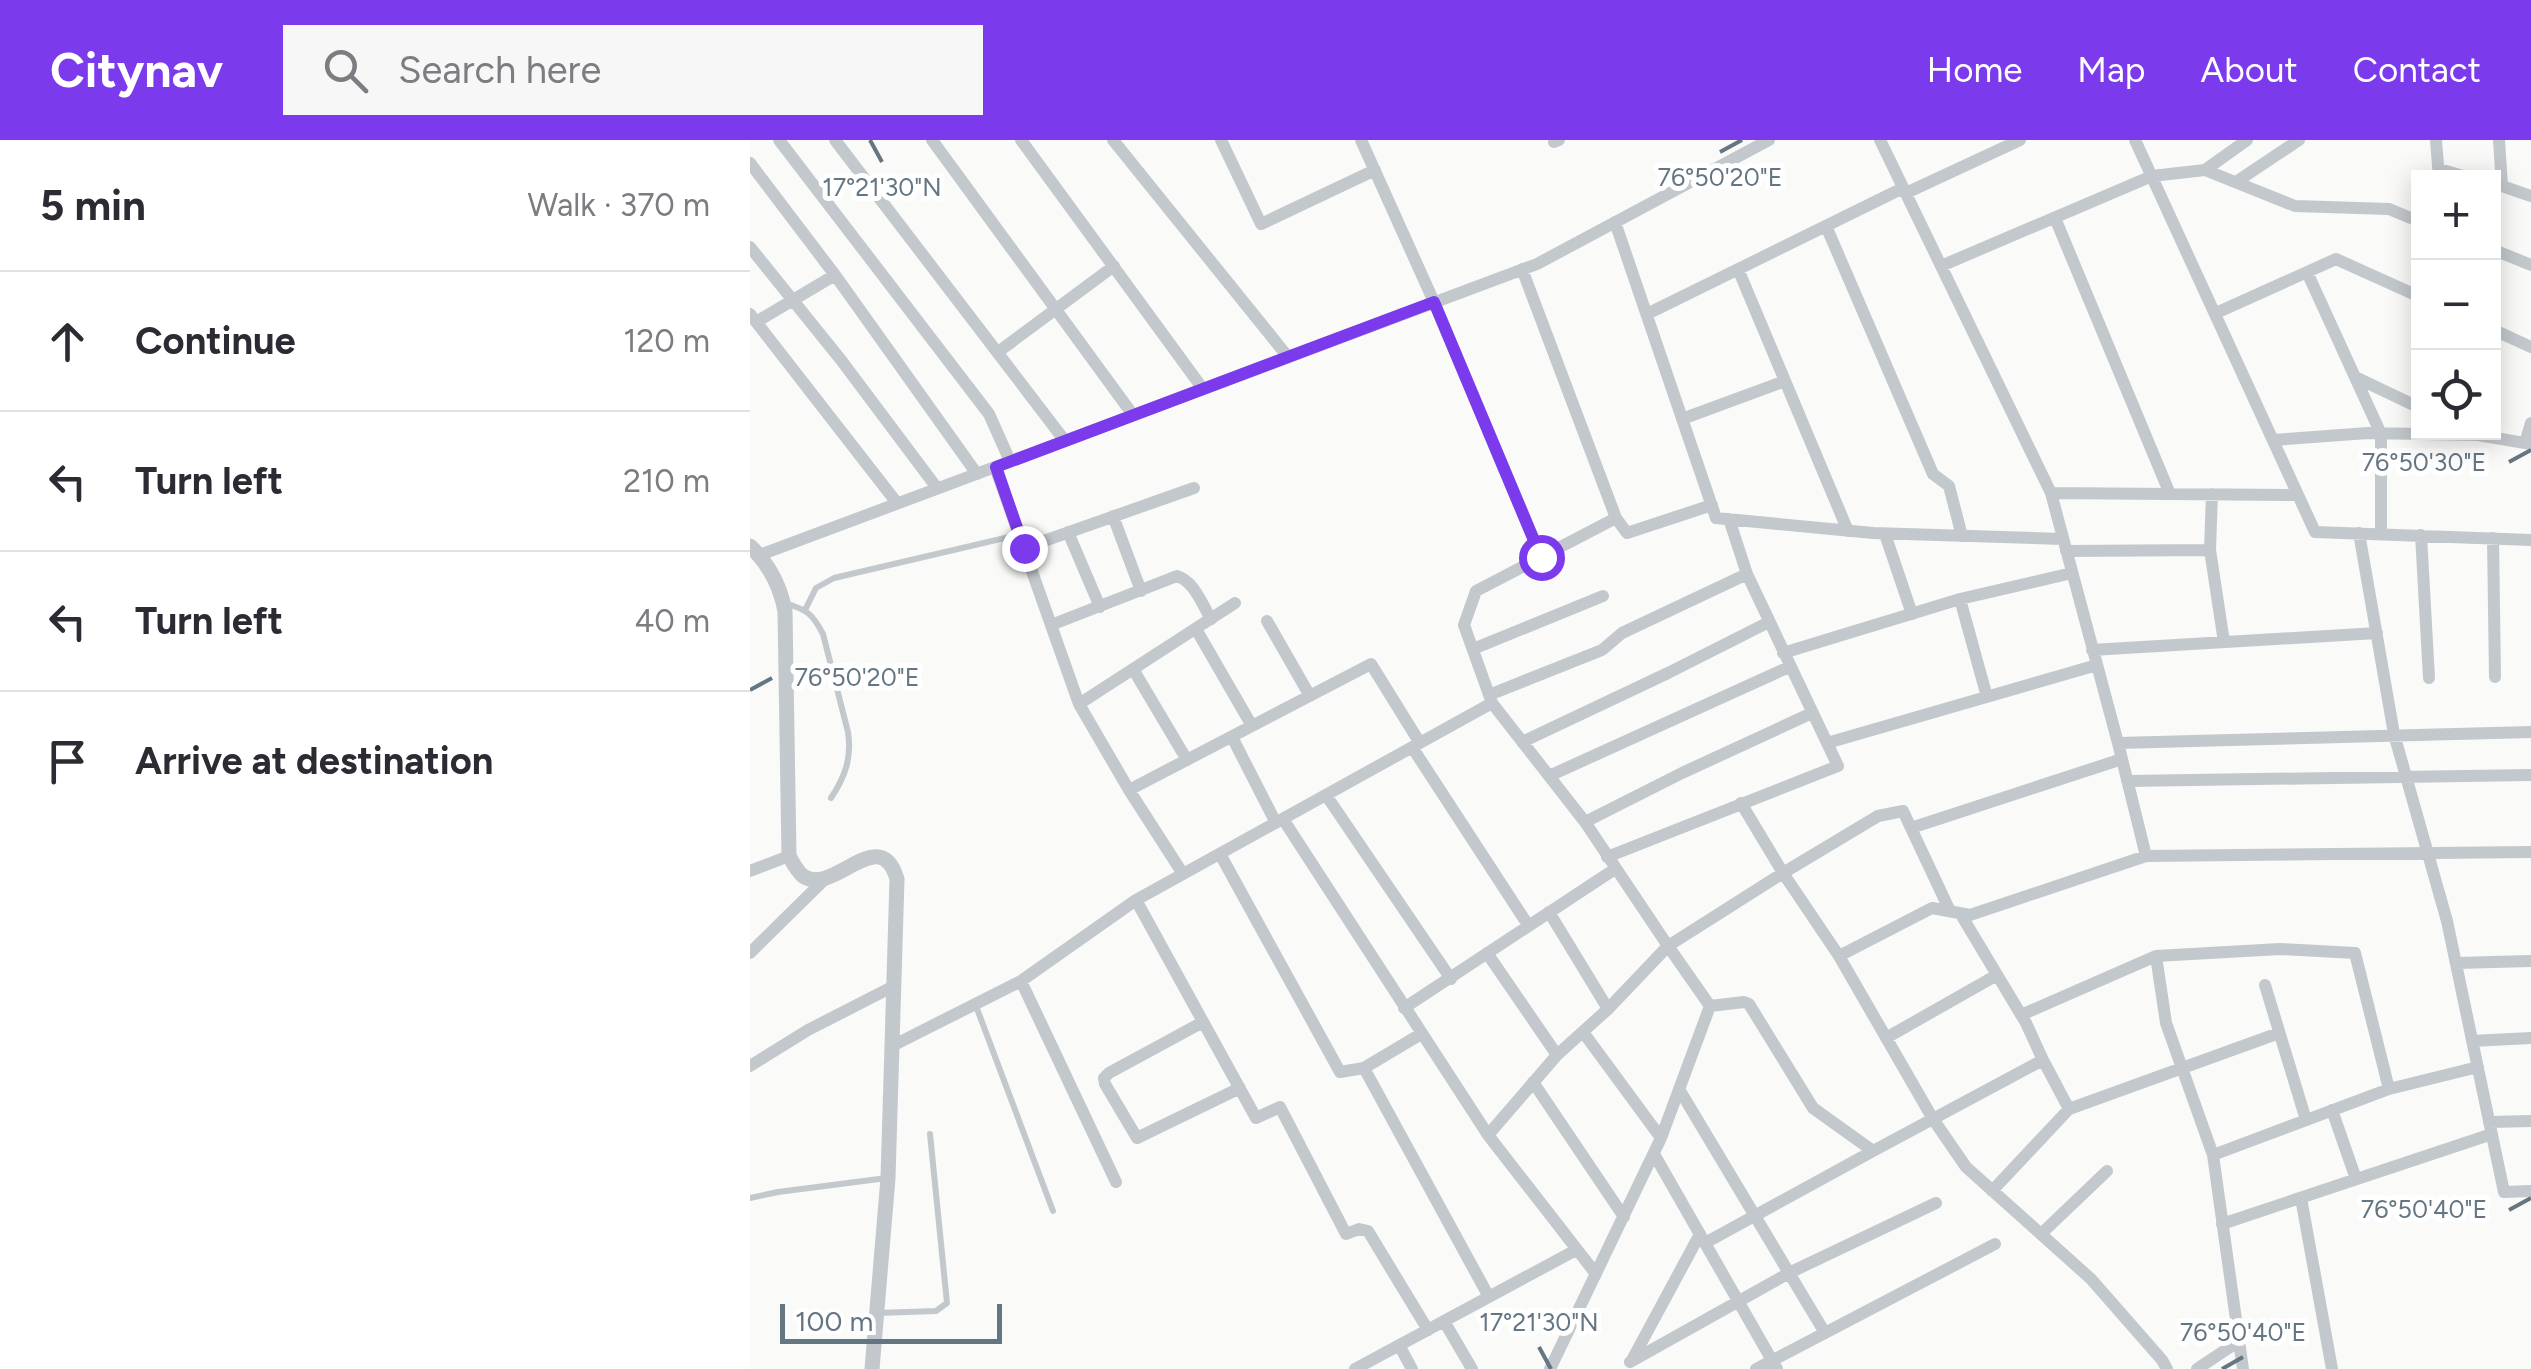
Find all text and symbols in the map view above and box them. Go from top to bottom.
search box [283,25,983,115]
text: Citynav [50,41,223,99]
icon: search [318,43,373,98]
text: Search here [398,47,601,93]
text: Home [1927,49,2022,91]
text: Map [2077,49,2146,91]
text: About [2201,49,2298,91]
text: Contact [2353,49,2481,91]
text: 76°50'20"E [1657,162,1783,192]
map controls [2411,170,2501,440]
button: + [2411,170,2501,260]
text: 17°21'30"N [822,172,942,202]
text: 5 min [40,180,146,231]
text: Walk · 370 m [528,186,710,224]
button: − [2411,260,2501,350]
icon: ahead [40,314,95,369]
text: Continue [135,318,296,364]
text: 120 m [623,322,710,360]
button: locate [2411,350,2501,440]
text: 76°50'30"E [2362,447,2486,477]
icon: left [40,454,95,509]
text: Turn left [135,458,283,504]
text: 210 m [623,462,710,500]
route end [1002,526,1048,572]
route start [1519,535,1565,581]
icon: left [40,594,95,649]
text: Turn left [135,598,283,644]
text: 40 m [634,602,710,640]
text: 76°50'20"E [794,662,920,692]
icon: arrive [40,734,95,789]
text: Arrive at destination [135,738,493,784]
text: 76°50'40"E [2361,1194,2487,1224]
scale bar [780,1299,1002,1344]
text: 100 m [795,1304,873,1338]
text: 17°21'30"N [1479,1307,1599,1337]
text: 76°50'40"E [2180,1317,2306,1347]

